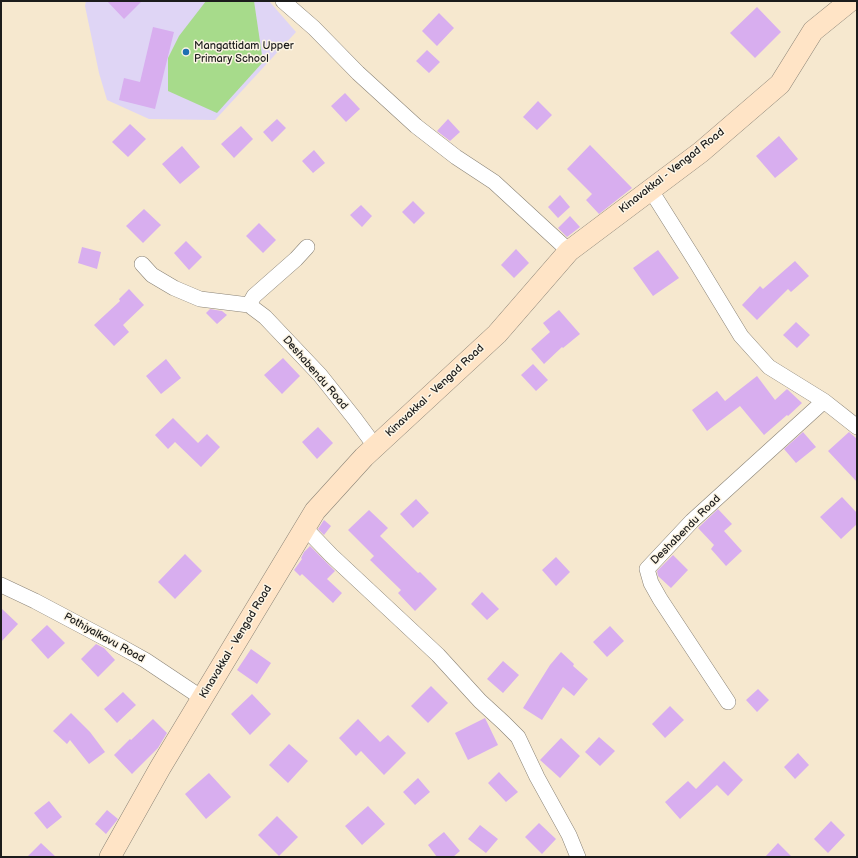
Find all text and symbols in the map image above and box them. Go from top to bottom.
place label: Mangattidam Upper Primary School [194,39,294,65]
marker: Mangattidam Upper Primary School [181,47,191,57]
street label: Kinavakkal - Vengad Road [617,126,727,216]
street label: Deshabendu Road [279,334,351,412]
street label: Kinavakkal - Vengad Road [383,342,487,440]
street label: Deshabendu Road [648,492,724,568]
street label: Kinavakkal - Vengad Road [197,583,275,701]
street label: Pothiyalkavu Road [61,610,147,666]

